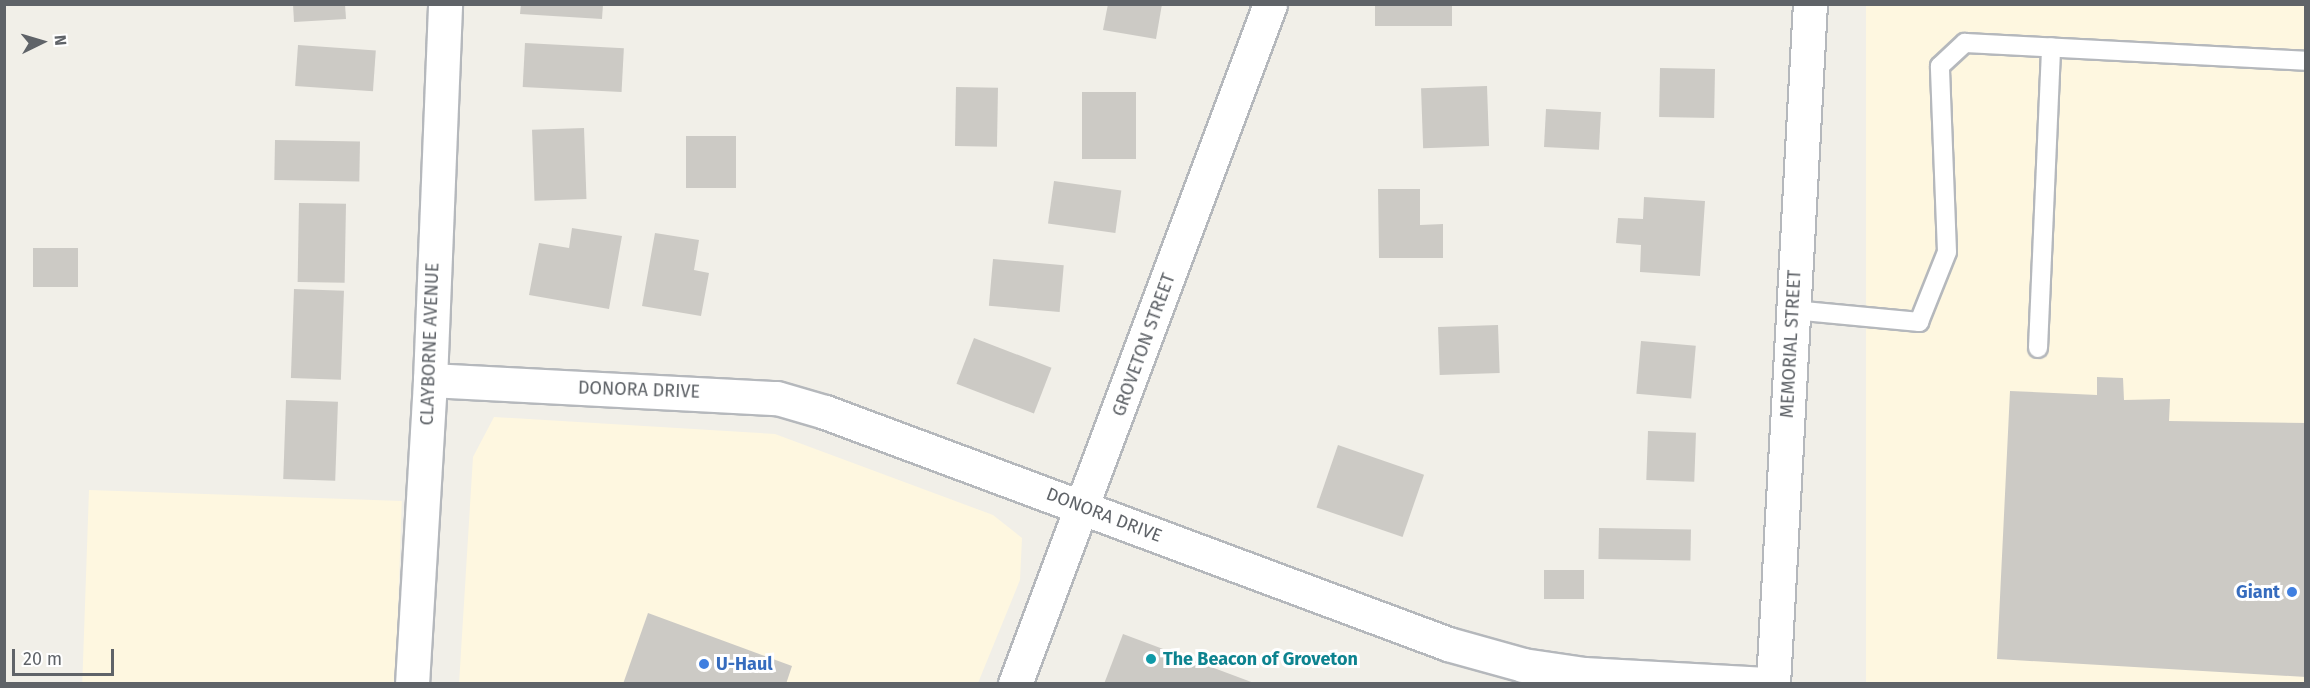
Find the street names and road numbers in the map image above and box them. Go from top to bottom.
street label: CLAYBORNE AVENUE [416,262,444,426]
street label: MEMORIAL STREET [1776,269,1806,419]
street label: GROVETON STREET [1108,271,1180,419]
street label: DONORA DRIVE [578,377,700,403]
street label: DONORA DRIVE [1043,483,1165,547]

